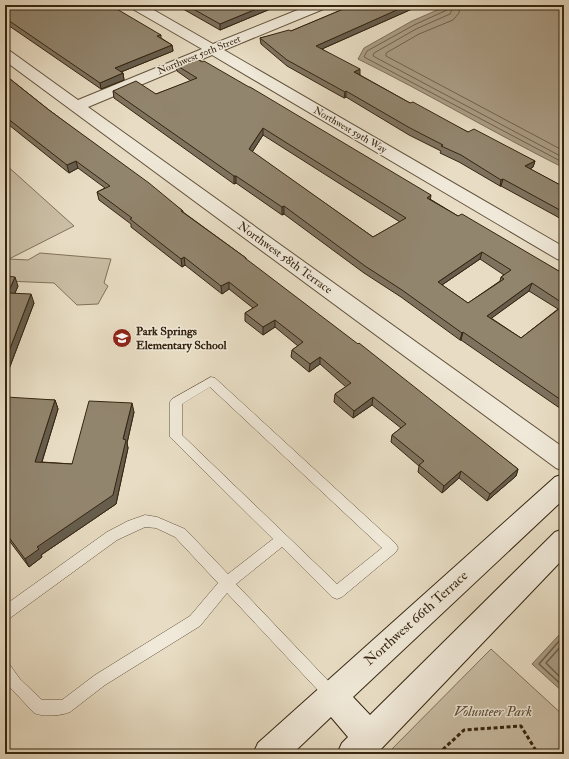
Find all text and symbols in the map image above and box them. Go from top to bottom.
street label: Northwest 50th Street [156,33,243,77]
street label: Northwest 59th Way [311,104,389,157]
street label: Northwest 58th Terrace [235,219,335,297]
place label: Park Springs Elementary School [136,324,227,353]
school or university icon: Park Springs Elementary School [111,327,133,349]
street label: Northwest 66th Terrace [361,567,471,669]
park label: Volunteer Park [454,703,532,720]

